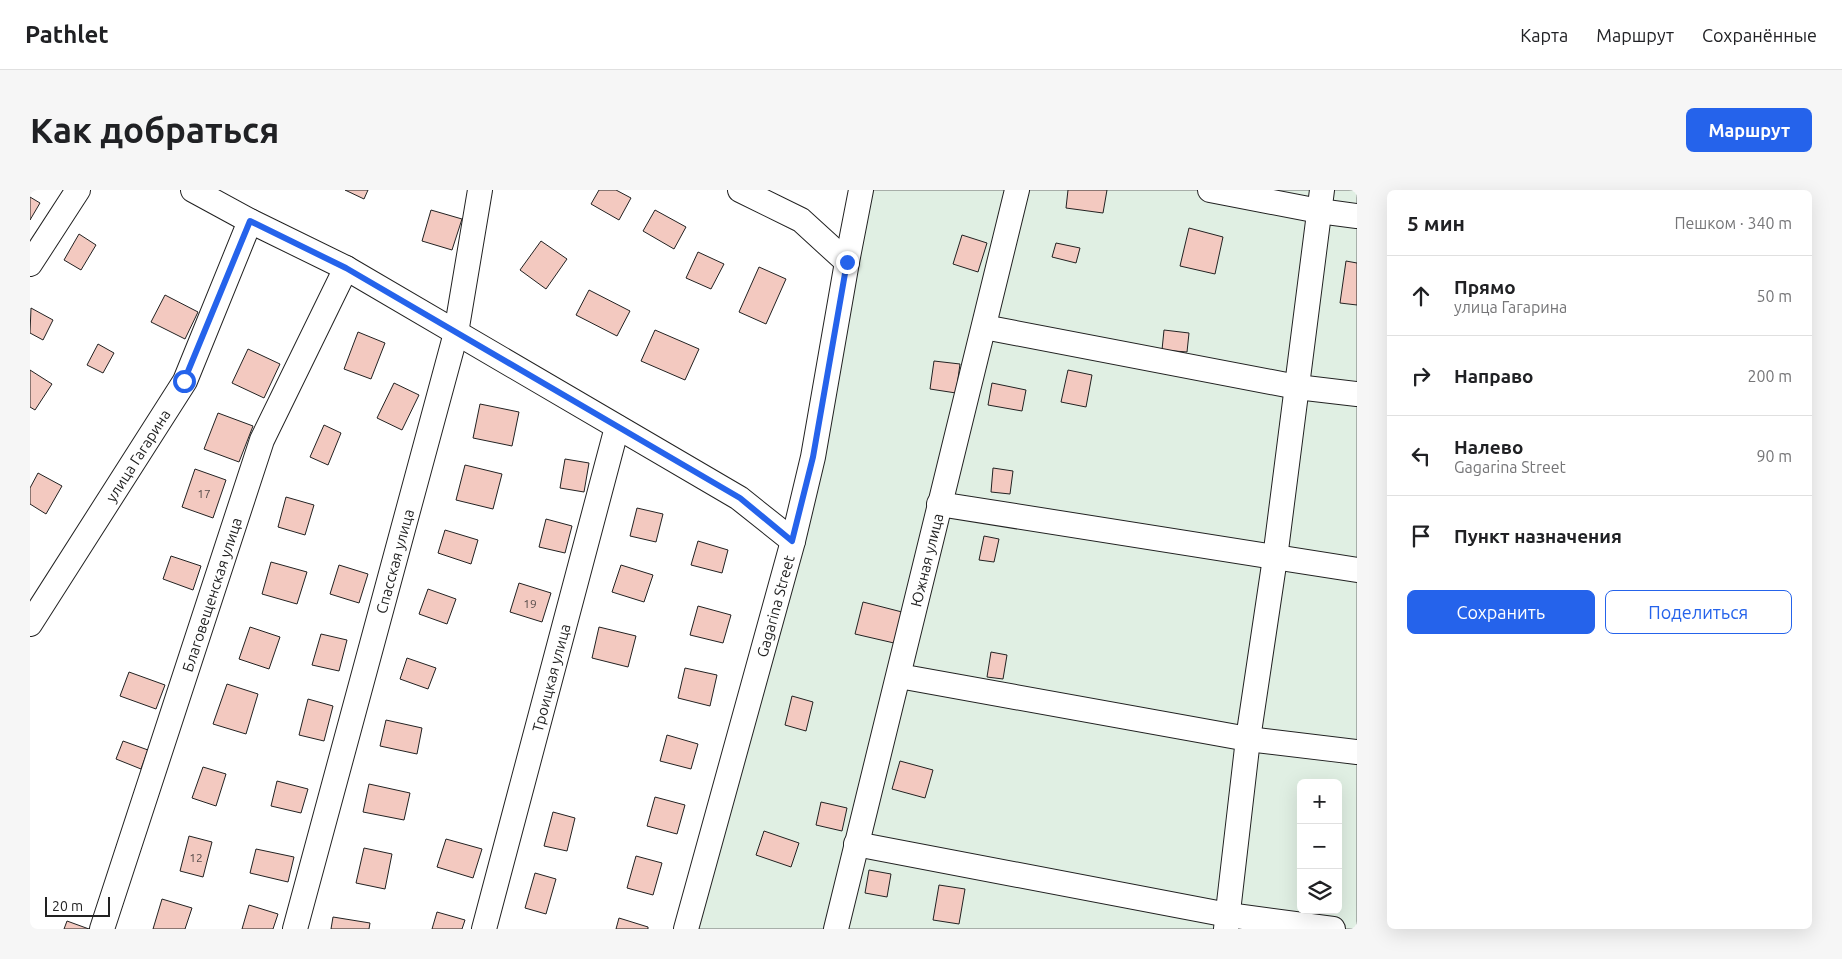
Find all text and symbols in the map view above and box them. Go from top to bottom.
text: Pathlet [25,21,109,48]
text: Карта [1520,25,1568,45]
text: Маршрут [1596,25,1674,45]
text: Сохранённые [1702,25,1817,45]
button: Маршрут [1686,108,1812,152]
text: Как добраться [30,110,279,150]
text: 5 мин [1407,211,1465,235]
text: Пешком · 340 m [1674,214,1792,232]
route end [836,251,859,274]
text: Прямо [1454,276,1516,298]
icon: ahead [1407,282,1435,310]
text: 50 m [1756,287,1792,305]
text: улица Гагарина [1454,298,1567,316]
icon: right [1407,362,1435,390]
text: Направо [1454,365,1534,387]
text: 200 m [1747,367,1792,385]
route start [173,370,196,393]
street label: улица Гагарина [102,406,173,505]
text: Налево [1454,436,1523,458]
icon: left [1407,442,1435,470]
text: 90 m [1756,447,1792,465]
text: Gagarina Street [1454,458,1566,476]
house number: 17 [197,487,211,500]
street label: Спасская улица [372,507,417,615]
street label: Южная улица [907,511,946,608]
street label: Благовещенская улица [178,515,245,674]
icon: arrive [1407,522,1435,550]
text: Пункт назначения [1454,525,1622,547]
street label: Gagarina Street [753,553,797,659]
button: Сохранить [1407,590,1595,634]
button: Поделиться [1605,590,1792,634]
house number: 19 [523,597,537,610]
street label: Троицкая улица [528,622,573,734]
map controls [1297,779,1342,914]
button: + [1297,779,1342,824]
button: − [1297,824,1342,869]
house number: 12 [189,851,203,864]
button: layers [1297,869,1342,914]
scale bar [45,894,110,917]
text: 20 m [52,898,83,914]

